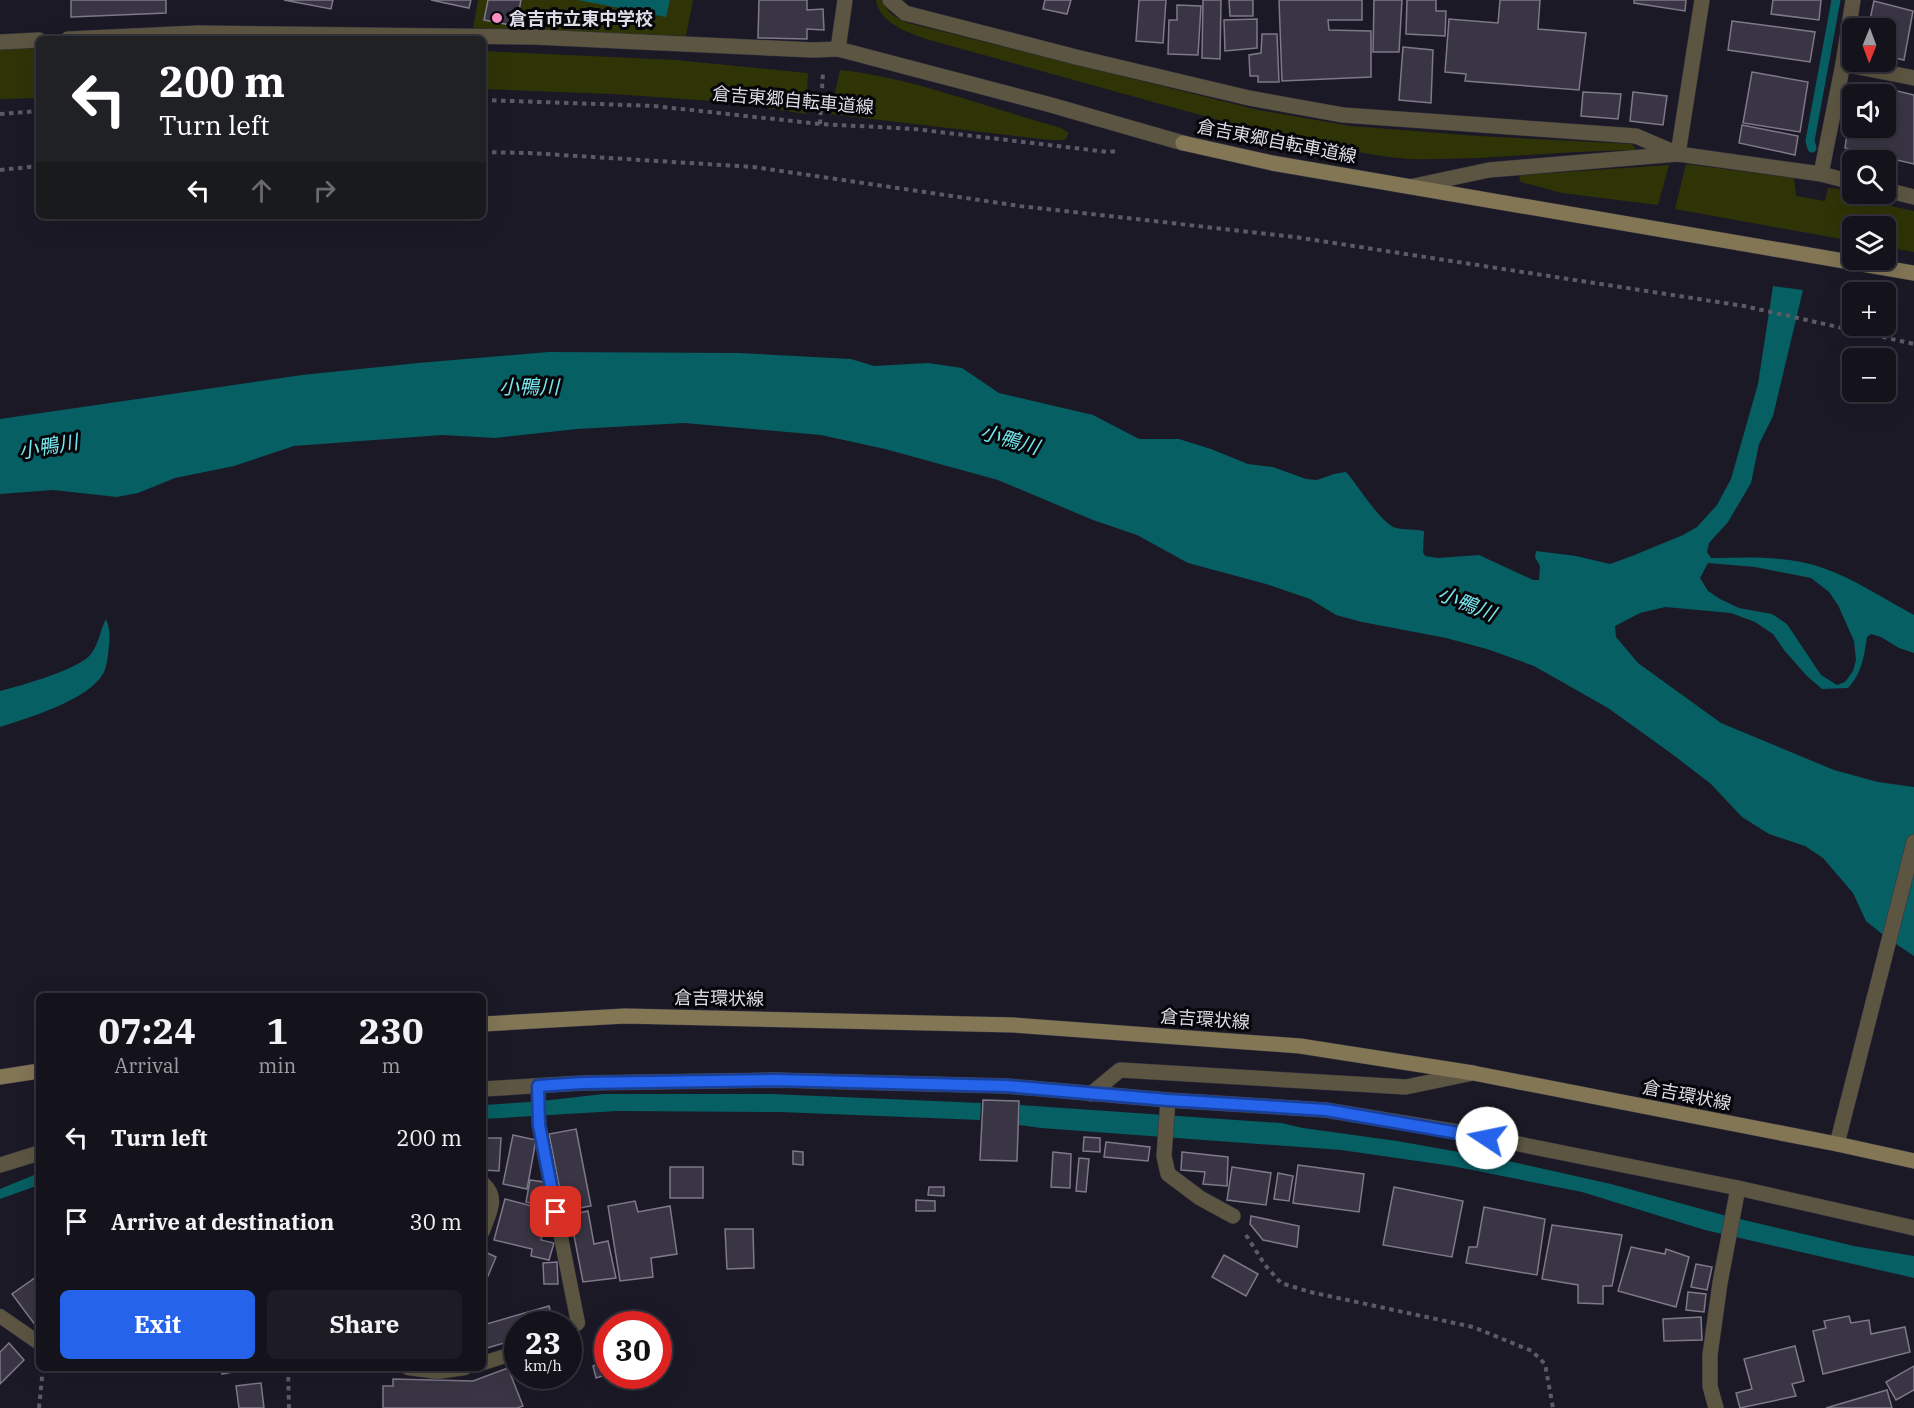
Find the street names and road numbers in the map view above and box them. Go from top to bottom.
street label: 倉吉東郷自転車道線 [711,81,875,119]
street label: 倉吉東郷自転車道線 [1195,114,1359,168]
street label: 倉吉環状線 [674,986,764,1010]
street label: 倉吉環状線 [1159,1004,1251,1034]
street label: 倉吉環状線 [1641,1075,1733,1115]

